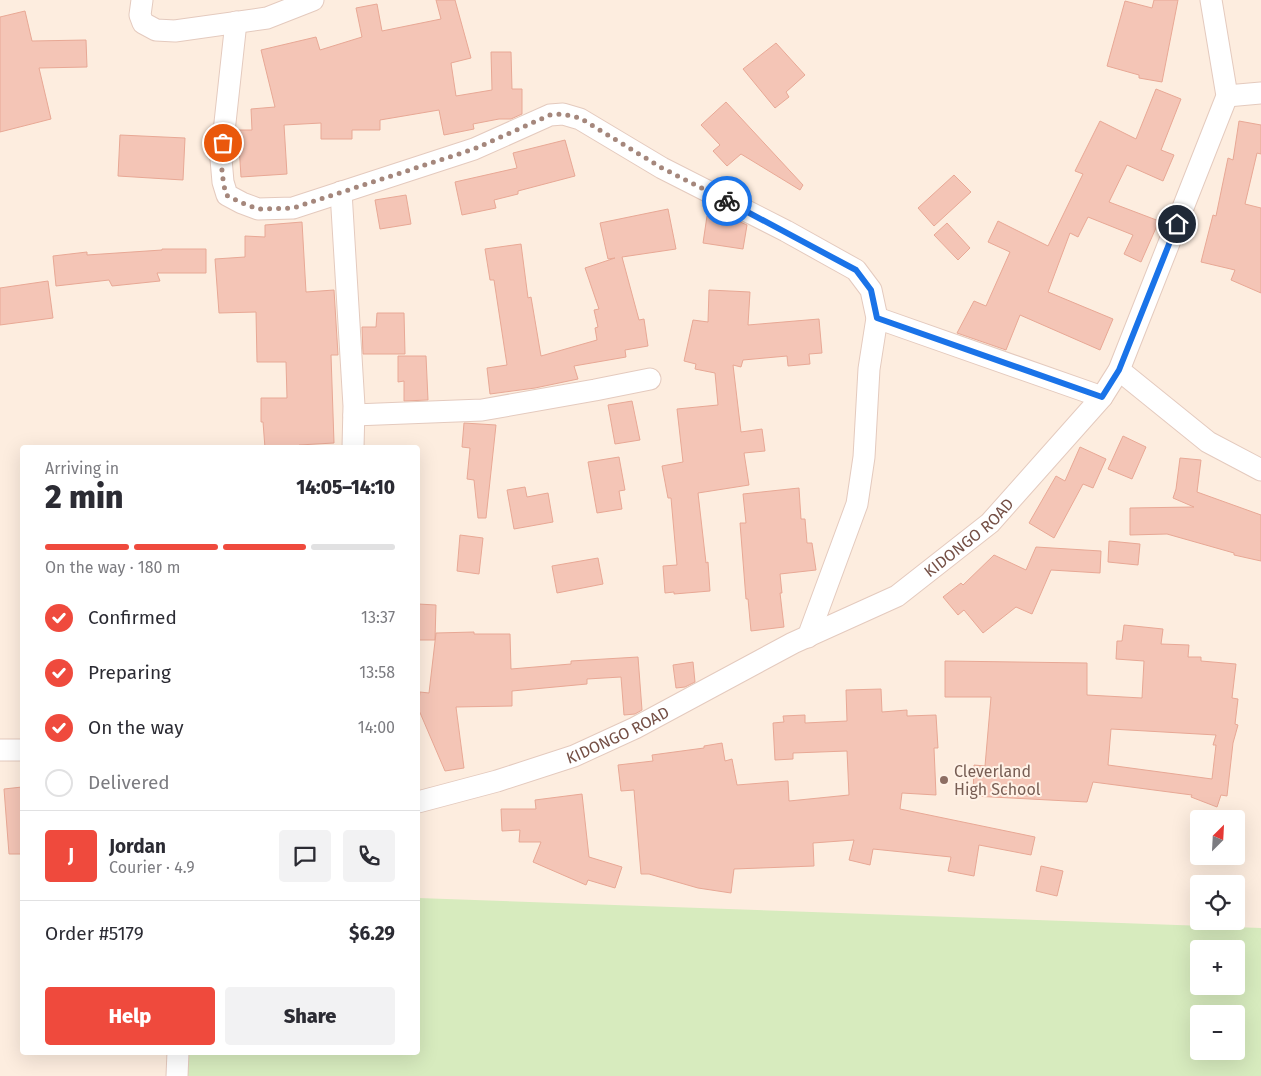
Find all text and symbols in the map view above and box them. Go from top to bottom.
pin [202,122,244,164]
icon: bag [209,129,237,157]
courier [702,176,752,226]
icon: bike [713,187,741,215]
pin [1156,203,1198,245]
icon: home [1163,210,1191,238]
text: Arriving in [45,459,119,478]
text: 14:05–14:10 [296,476,395,499]
text: 2 min [45,478,123,516]
street label: KIDONGO ROAD [920,494,1018,581]
text: On the way · 180 m [45,558,180,577]
icon: check [45,604,73,632]
text: Confirmed [88,606,177,629]
text: 13:37 [361,608,395,627]
icon: check [45,659,73,687]
text: Preparing [88,661,171,684]
text: 13:58 [359,663,395,682]
street label: KIDONGO ROAD [564,702,672,768]
icon: check [45,714,73,742]
text: On the way [88,716,184,739]
text: 14:00 [358,718,395,737]
place label: Cleverland High School [954,762,1041,799]
text: Delivered [88,771,170,794]
marker: Cleverland High School [938,774,950,786]
north arrow [1190,810,1245,865]
map controls [1190,810,1245,1060]
button: chat [279,830,331,882]
button: phone [343,830,395,882]
text: Jordan [109,835,166,858]
text: J [68,844,74,867]
text: Courier · 4.9 [109,858,195,877]
button: locate [1190,875,1245,930]
text: Order #5179 [45,922,144,945]
text: $6.29 [349,922,395,945]
button: + [1190,940,1245,995]
button: Help [45,987,215,1045]
button: Share [225,987,395,1045]
button: − [1190,1005,1245,1060]

